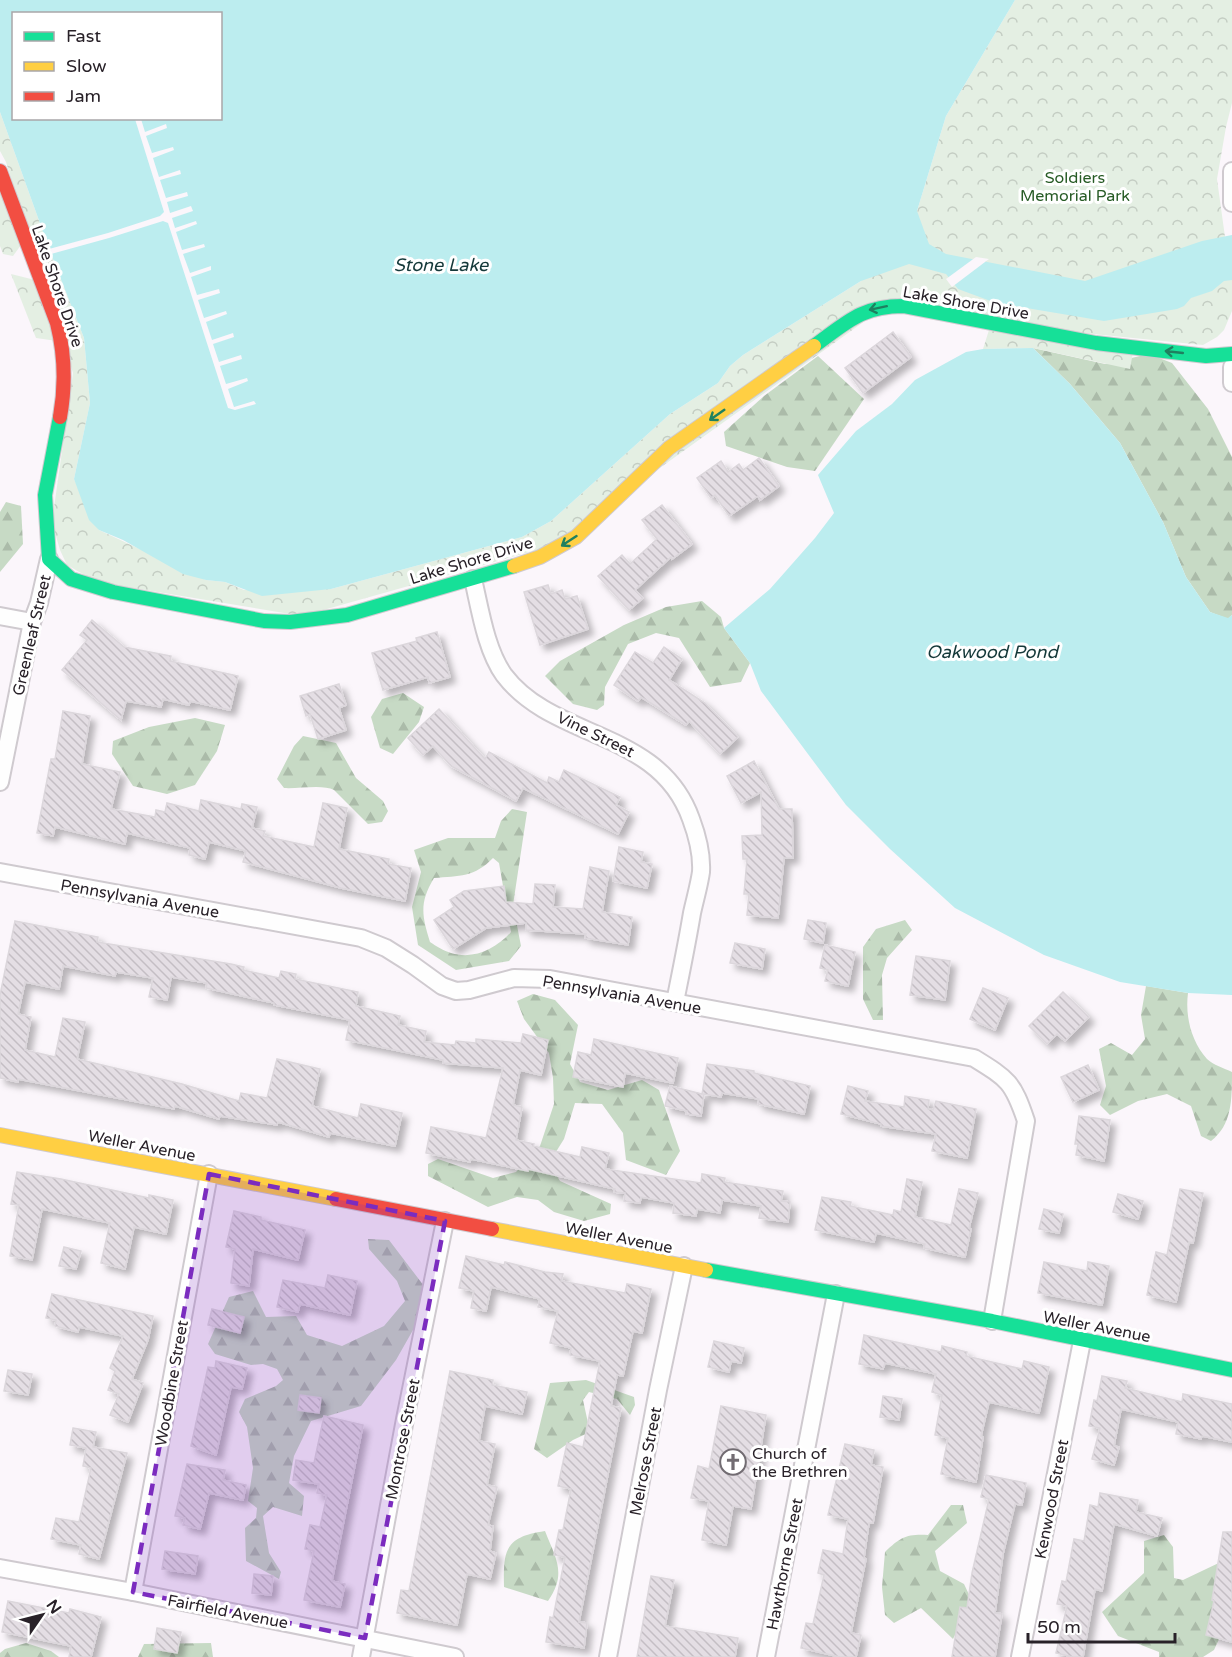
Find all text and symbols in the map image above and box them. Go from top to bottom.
legend [12,12,222,120]
text: Fast [66,25,101,47]
text: Slow [66,55,107,77]
text: Jam [66,85,101,107]
park label: Soldiers Memorial Park [1020,168,1130,206]
street label: Lake Shore Drive [27,223,87,350]
water label: Stone Lake [394,254,489,276]
street label: Lake Shore Drive [901,282,1030,324]
one-way arrow [869,303,889,314]
one-way arrow [1164,346,1184,357]
one-way arrow [709,409,725,421]
street label: Lake Shore Drive [407,533,535,589]
one-way arrow [561,535,578,547]
street label: Greenleaf Street [8,573,56,698]
water label: Oakwood Pond [926,641,1060,663]
street label: Vine Street [554,708,638,762]
street label: Pennsylvania Avenue [59,875,221,923]
street label: Pennsylvania Avenue [541,971,703,1019]
street label: Weller Avenue [86,1126,197,1166]
street label: Weller Avenue [563,1218,674,1258]
street label: Weller Avenue [1041,1307,1152,1347]
street label: Woodbine Street [151,1319,193,1448]
street label: Montrose Street [381,1377,425,1501]
street label: Melrose Street [626,1405,666,1517]
street label: Kenwood Street [1031,1438,1073,1561]
place label: Church of the Brethren [752,1444,848,1482]
church icon: Church of the Brethren [718,1447,748,1477]
street label: Hawthorne Street [762,1496,808,1632]
north arrow [12,1585,72,1645]
street label: Fairfield Avenue [166,1590,290,1633]
text: N [42,1596,65,1618]
scale bar [1028,1606,1175,1644]
text: 50 m [1037,1616,1081,1638]

